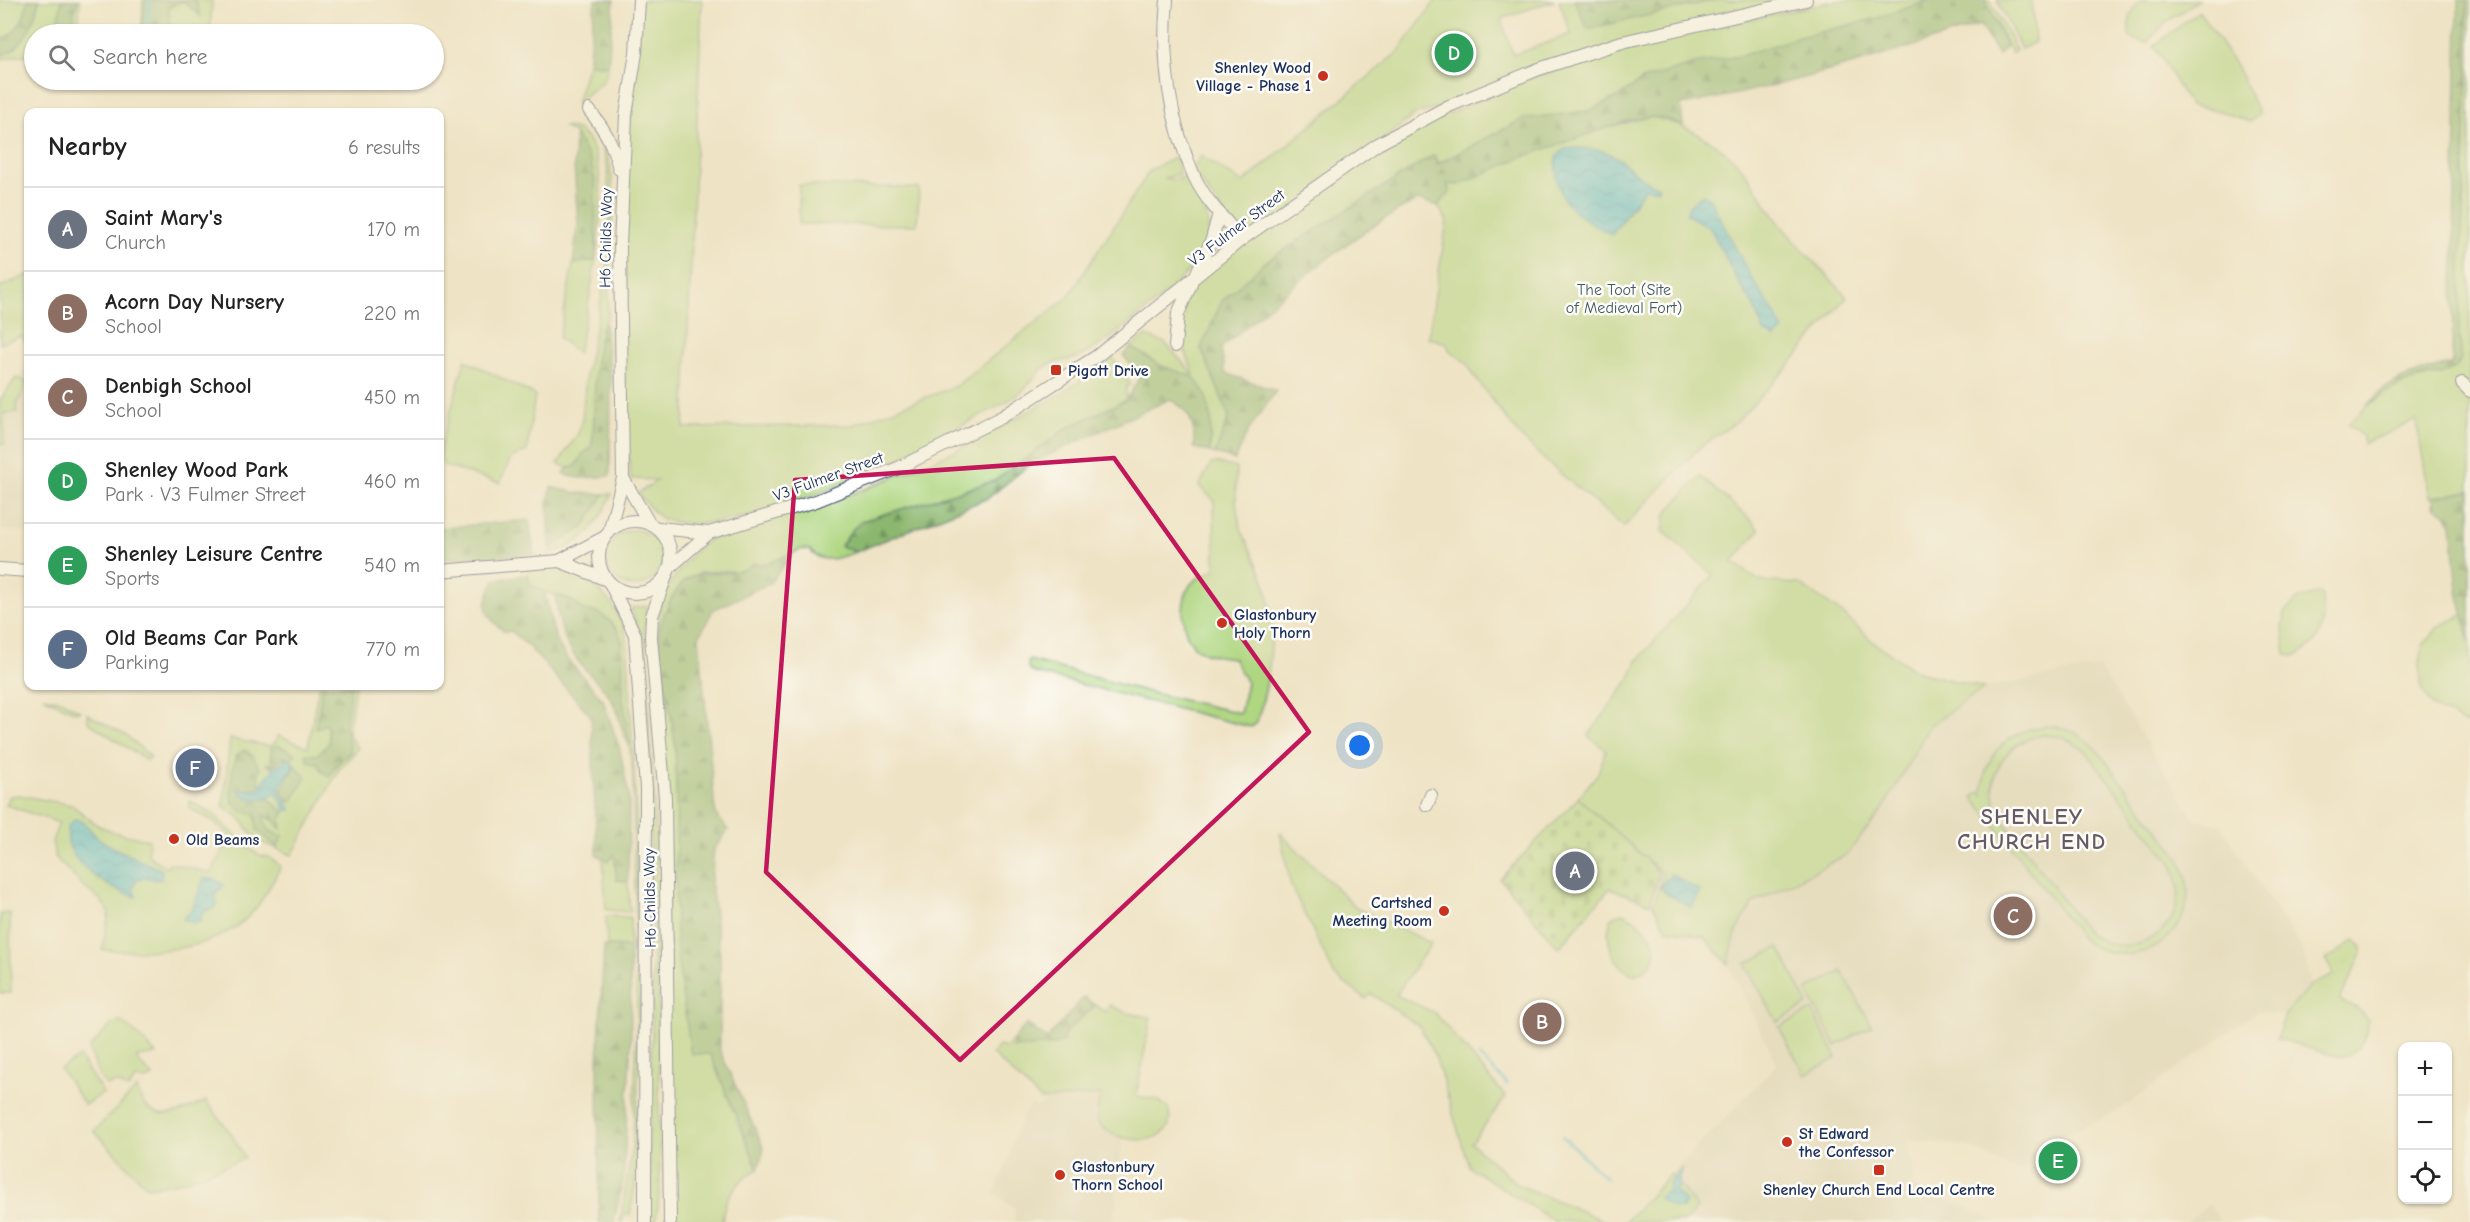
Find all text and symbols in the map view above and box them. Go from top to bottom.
search box [24,24,444,90]
pin: D [1434,31,1474,76]
icon: search [45,41,78,74]
text: Search here [93,44,208,70]
place label: Shenley Wood Village - Phase 1 [1196,59,1311,95]
marker: Shenley Wood Village - Phase 1 [1316,69,1330,83]
text: Nearby [48,132,127,162]
text: 6 results [348,136,420,159]
street label: V3 Fulmer Street [1185,185,1289,270]
street label: H6 Childs Way [596,187,616,288]
text: Saint Mary's [105,205,222,231]
text: A [62,218,73,241]
text: 170 m [367,218,420,241]
text: Church [105,231,166,254]
park label: The Toot (Site of Medieval Fort) [1566,281,1682,317]
text: Acorn Day Nursery [105,289,284,315]
text: B [61,302,74,325]
text: 220 m [364,302,420,325]
text: School [105,315,162,338]
place label: Pigott Drive [1068,362,1149,380]
marker: Pigott Drive [1049,363,1063,377]
text: Denbigh School [105,373,252,399]
text: C [61,386,74,409]
text: 450 m [364,386,420,409]
text: School [105,399,162,422]
street label: V3 Fulmer Street [771,449,886,505]
text: Shenley Wood Park [105,457,288,483]
text: D [61,470,74,493]
text: 460 m [364,470,420,493]
text: Park · V3 Fulmer Street [105,483,305,506]
text: Shenley Leisure Centre [105,541,323,567]
text: E [62,554,73,577]
text: 540 m [364,554,420,577]
text: Sports [105,567,159,590]
place label: Glastonbury Holy Thorn [1234,606,1317,642]
marker: Glastonbury Holy Thorn [1215,616,1229,630]
text: Old Beams Car Park [105,625,298,651]
text: F [62,638,73,661]
text: 770 m [366,638,420,661]
text: Parking [105,651,170,674]
your location [1345,731,1374,760]
pin: F [176,746,214,790]
district label: SHENLEY CHURCH END [1957,804,2107,855]
place label: Old Beams [186,831,260,849]
marker: Old Beams [167,832,181,846]
street label: H6 Childs Way [640,847,660,948]
pin: A [1556,848,1594,894]
place label: Cartshed Meeting Room [1332,894,1432,930]
pin: C [1994,894,2032,938]
marker: Cartshed Meeting Room [1437,904,1451,918]
pin: B [1522,1000,1562,1044]
map controls [2398,1042,2452,1204]
button: + [2398,1042,2452,1096]
button: − [2398,1096,2452,1150]
place label: St Edward the Confessor [1798,1125,1894,1161]
marker: St Edward the Confessor [1780,1135,1794,1149]
pin: E [2038,1138,2078,1184]
button: locate [2398,1150,2452,1204]
place label: Glastonbury Thorn School [1072,1158,1163,1194]
marker: Shenley Church End Local Centre [1872,1163,1886,1177]
marker: Glastonbury Thorn School [1053,1168,1067,1182]
place label: Shenley Church End Local Centre [1763,1181,1995,1199]

